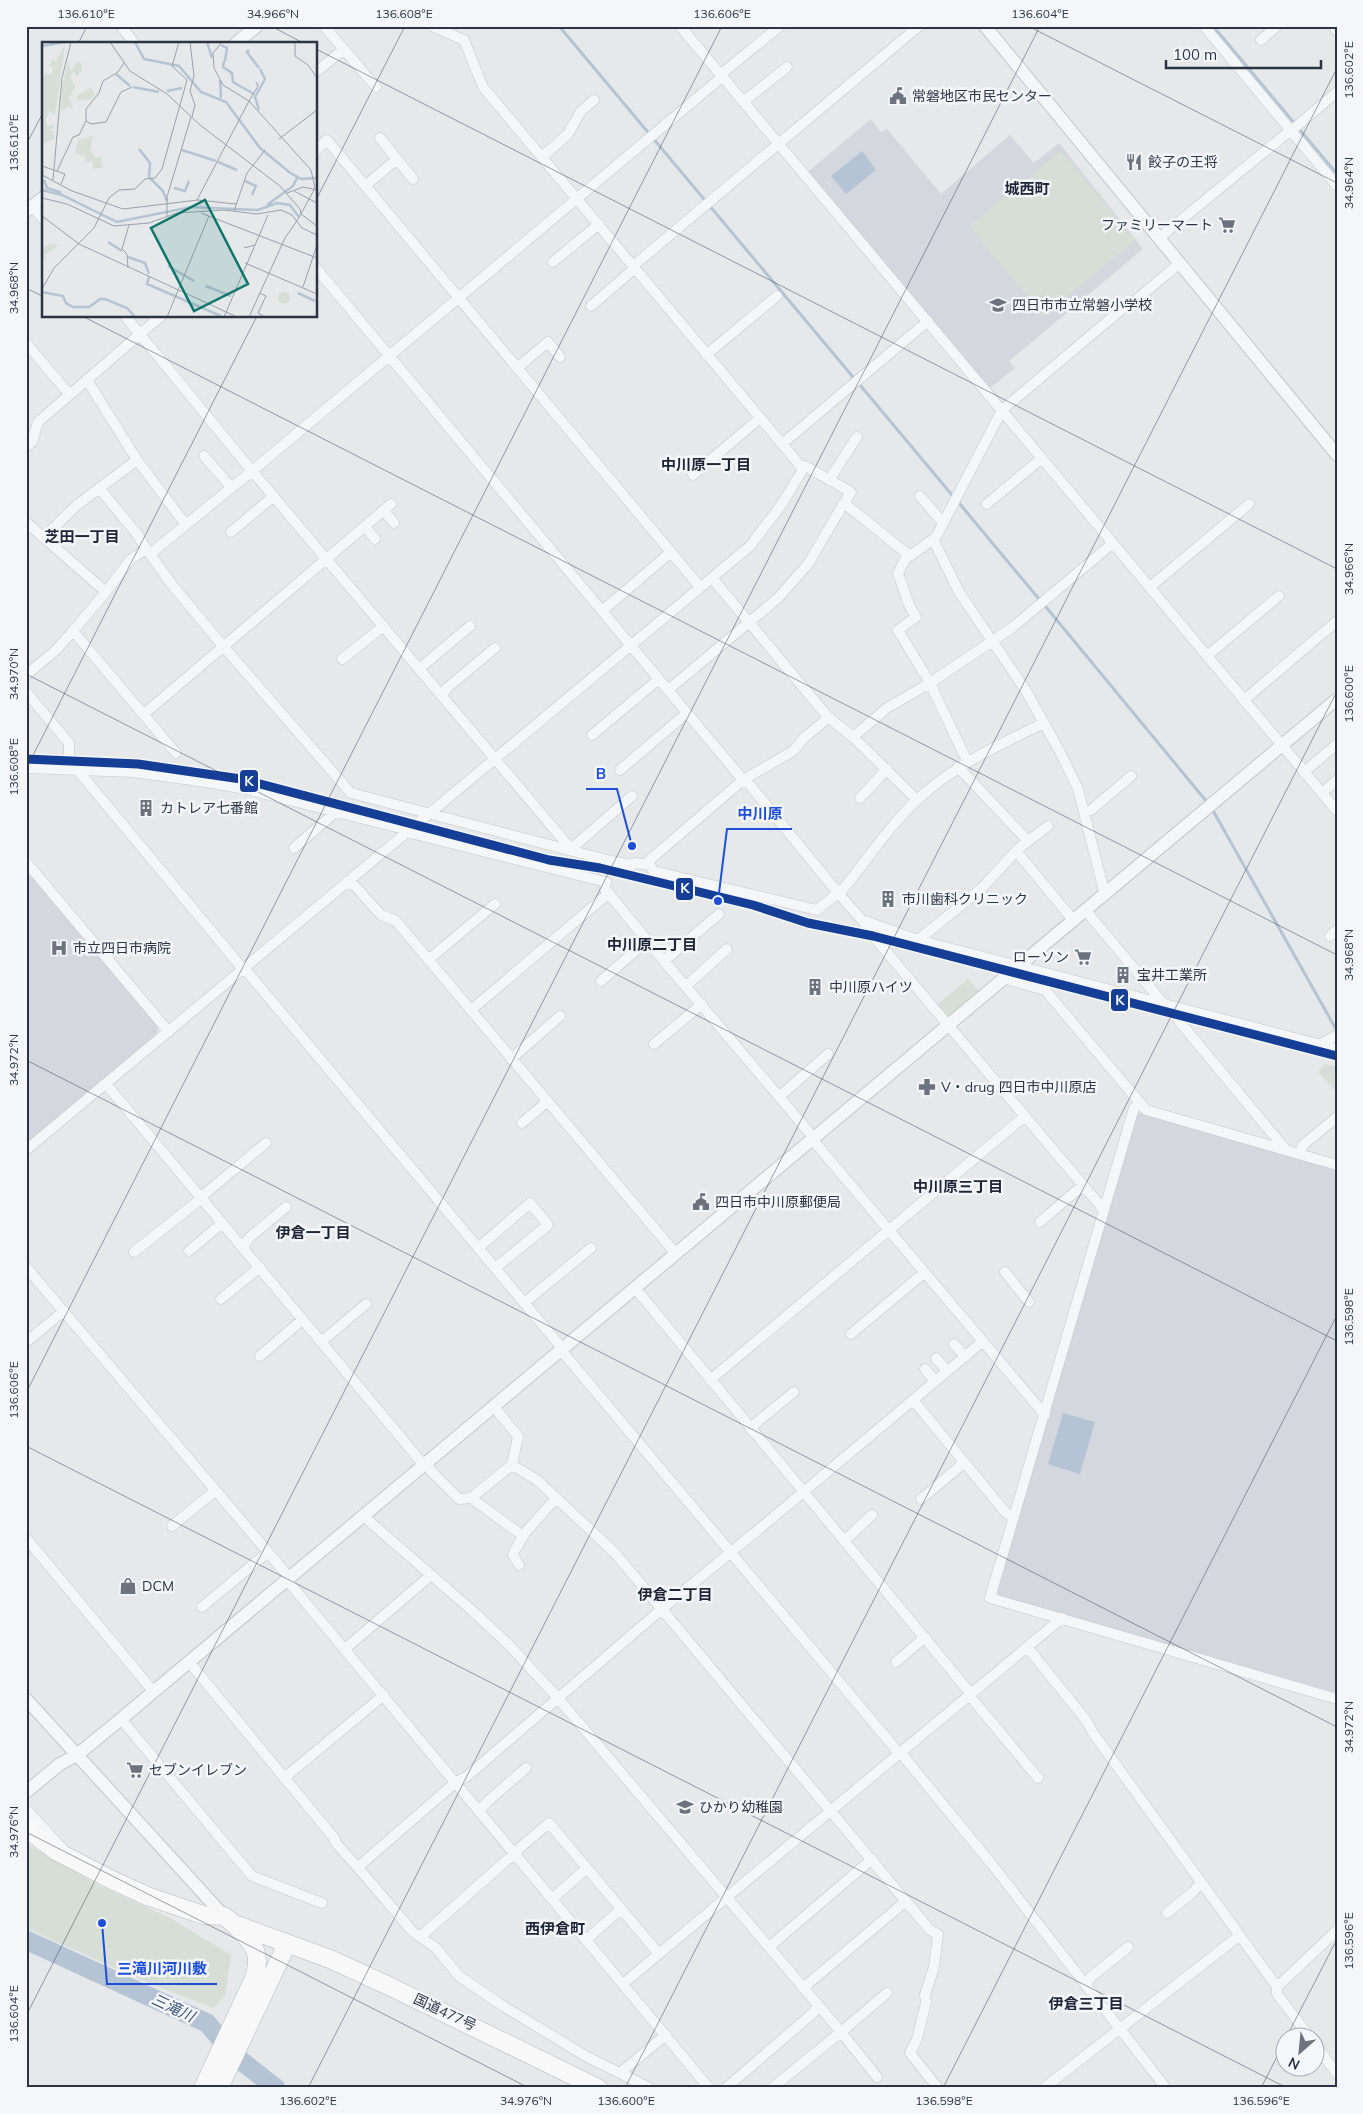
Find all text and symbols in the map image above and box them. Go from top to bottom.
text: 136.610°E [57,6,115,21]
text: 34.966°N [247,6,299,21]
text: 136.608°E [375,6,433,21]
text: 136.606°E [693,6,751,21]
text: 136.604°E [1011,6,1069,21]
scale bar [1166,38,1320,70]
text: 136.602°E [1341,41,1356,99]
inset map [42,42,318,318]
text: 100 m [1173,45,1217,64]
public building icon: 常磐地区市民センター [888,86,908,106]
place label: 常磐地区市民センター [912,87,1052,105]
text: 136.610°E [6,114,21,172]
restaurant icon: 餃子の王将 [1124,152,1144,172]
place label: 餃子の王将 [1148,153,1218,171]
text: 34.964°N [1341,157,1356,209]
district label: 城西町 [1004,179,1050,198]
supermarket icon: ファミリーマート [1217,215,1237,235]
place label: ファミリーマート [1101,216,1213,234]
text: 34.968°N [6,262,21,314]
school or university icon: 四日市市立常磐小学校 [988,295,1008,315]
place label: 四日市市立常磐小学校 [1012,296,1152,314]
district label: 中川原一丁目 [661,455,751,474]
district label: 芝田一丁目 [44,527,120,546]
text: 34.966°N [1341,543,1356,595]
text: 34.970°N [6,648,21,700]
text: 136.600°E [1341,665,1356,723]
text: 136.608°E [6,738,21,796]
callout: B [586,759,617,789]
text: B [596,764,606,783]
line badge: K [239,769,259,793]
text: K [244,772,254,790]
building icon: カトレア七番館 [136,798,156,818]
place label: カトレア七番館 [160,799,258,817]
callout: 中川原 [727,799,792,829]
text: 中川原 [737,804,783,823]
line badge: K [675,877,694,901]
text: K [680,879,690,897]
building icon: 市川歯科クリニック [878,889,898,909]
place label: 市川歯科クリニック [902,890,1028,908]
text: 34.968°N [1341,929,1356,981]
district label: 中川原二丁目 [607,935,697,954]
hospital icon: 市立四日市病院 [49,938,69,958]
place label: 市立四日市病院 [73,939,171,957]
supermarket icon: ローソン [1073,947,1093,967]
place label: ローソン [1013,948,1069,966]
building icon: 宝井工業所 [1113,965,1133,985]
place label: 宝井工業所 [1137,966,1207,984]
building icon: 中川原ハイツ [805,977,825,997]
place label: 中川原ハイツ [829,978,913,996]
line badge: K [1110,988,1129,1012]
text: K [1115,991,1125,1009]
text: 34.972°N [6,1034,21,1086]
pharmacy icon: V・drug 四日市中川原店 [917,1077,937,1097]
place label: V・drug 四日市中川原店 [941,1078,1096,1096]
district label: 中川原三丁目 [913,1177,1003,1196]
public building icon: 四日市中川原郵便局 [691,1192,711,1212]
place label: 四日市中川原郵便局 [715,1193,841,1211]
district label: 伊倉一丁目 [275,1223,351,1242]
text: 136.598°E [1341,1288,1356,1346]
text: 136.606°E [6,1361,21,1419]
shop icon: DCM [118,1576,138,1596]
place label: DCM [142,1577,174,1595]
district label: 伊倉二丁目 [637,1585,713,1604]
text: 34.972°N [1341,1701,1356,1753]
supermarket icon: セブンイレブン [125,1760,145,1780]
place label: セブンイレブン [149,1761,247,1779]
school or university icon: ひかり幼稚園 [675,1797,695,1817]
place label: ひかり幼稚園 [699,1798,783,1816]
text: 34.976°N [6,1806,21,1858]
text: 136.596°E [1341,1912,1356,1970]
district label: 西伊倉町 [525,1919,585,1938]
callout: 三滝川河川敷 [107,1954,217,1984]
text: 三滝川河川敷 [117,1959,207,1978]
text: 136.604°E [6,1985,21,2043]
water label: 三滝川 [149,1989,199,2027]
street label: 国道477号 [411,1990,479,2034]
district label: 伊倉三丁目 [1048,1994,1124,2013]
north arrow [1276,2026,1326,2076]
text: N [1285,2053,1303,2074]
text: 136.602°E [279,2093,337,2108]
text: 34.976°N [500,2093,552,2108]
text: 136.600°E [597,2093,655,2108]
text: 136.598°E [915,2093,973,2108]
text: 136.596°E [1232,2093,1290,2108]

